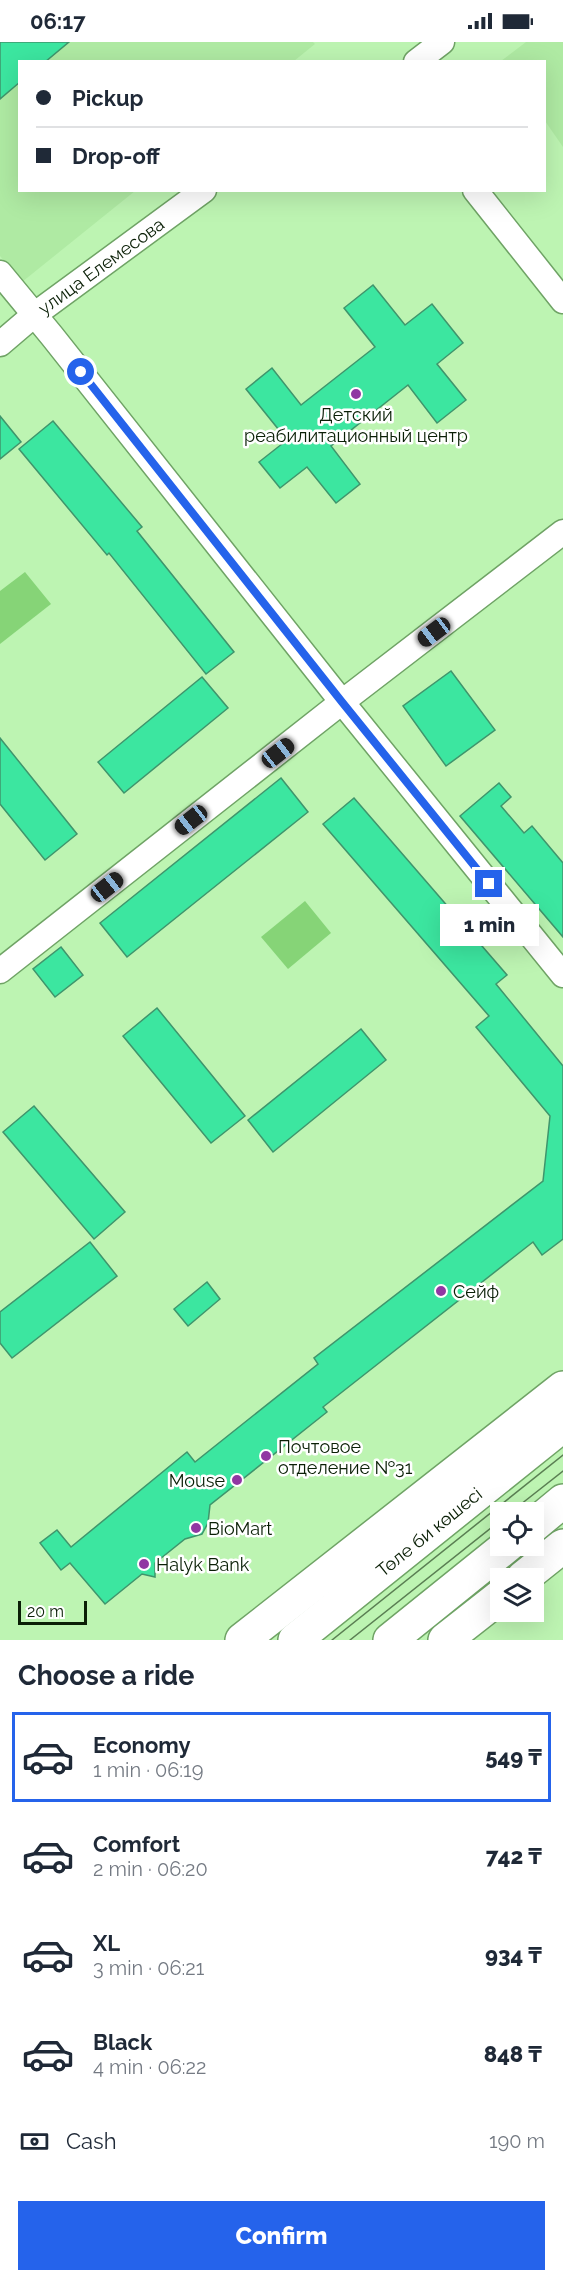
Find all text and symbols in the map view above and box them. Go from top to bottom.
text: 06:17 [30,8,86,34]
text: Pickup [72,85,144,111]
text: Drop-off [72,143,160,169]
street label: улица Елемесова [34,213,168,319]
route start [67,358,94,385]
marker: Детский реабилитационный центр [349,387,363,401]
place label: Детский реабилитационный центр [244,404,468,446]
car [414,614,454,650]
car [258,735,298,771]
car [171,802,211,838]
car [87,869,127,905]
route end [475,870,502,897]
callout: 1 min [440,905,538,947]
text: 1 min [464,913,515,937]
place label: Сейф [453,1281,499,1302]
marker: Сейф [434,1284,448,1298]
place label: Почтовое отделение №31 [278,1436,413,1478]
marker: Почтовое отделение №31 [259,1449,273,1463]
place label: Mouse [169,1470,225,1491]
marker: Mouse [230,1473,244,1487]
street label: Төле би көшесі [372,1483,486,1581]
map controls [490,1502,544,1622]
button: locate [490,1502,544,1556]
place label: BioMart [208,1518,272,1539]
marker: BioMart [189,1521,203,1535]
place label: Halyk Bank [156,1554,250,1575]
marker: Halyk Bank [137,1557,151,1571]
button: layers [490,1568,544,1622]
scale bar [18,1598,87,1626]
text: 20 m [27,1602,64,1621]
text: Choose a ride [18,1660,194,1691]
icon: car [21,1730,75,1784]
text: Economy [93,1732,191,1758]
text: 549 ₸ [485,1744,542,1770]
text: 1 min · 06:19 [93,1758,203,1782]
icon: car [21,1829,75,1883]
text: Comfort [93,1831,180,1857]
text: 742 ₸ [486,1843,542,1869]
text: 2 min · 06:20 [93,1857,208,1881]
icon: car [21,1928,75,1982]
text: XL [93,1930,120,1956]
text: 934 ₸ [485,1942,542,1968]
text: 3 min · 06:21 [93,1956,204,1980]
icon: car [21,2027,75,2081]
text: Black [93,2029,152,2055]
text: 848 ₸ [484,2041,542,2067]
text: 4 min · 06:22 [93,2055,206,2079]
icon: cash [18,2125,51,2158]
text: Cash [66,2128,117,2154]
text: 190 m [489,2129,545,2153]
button: Confirm [18,2201,545,2270]

